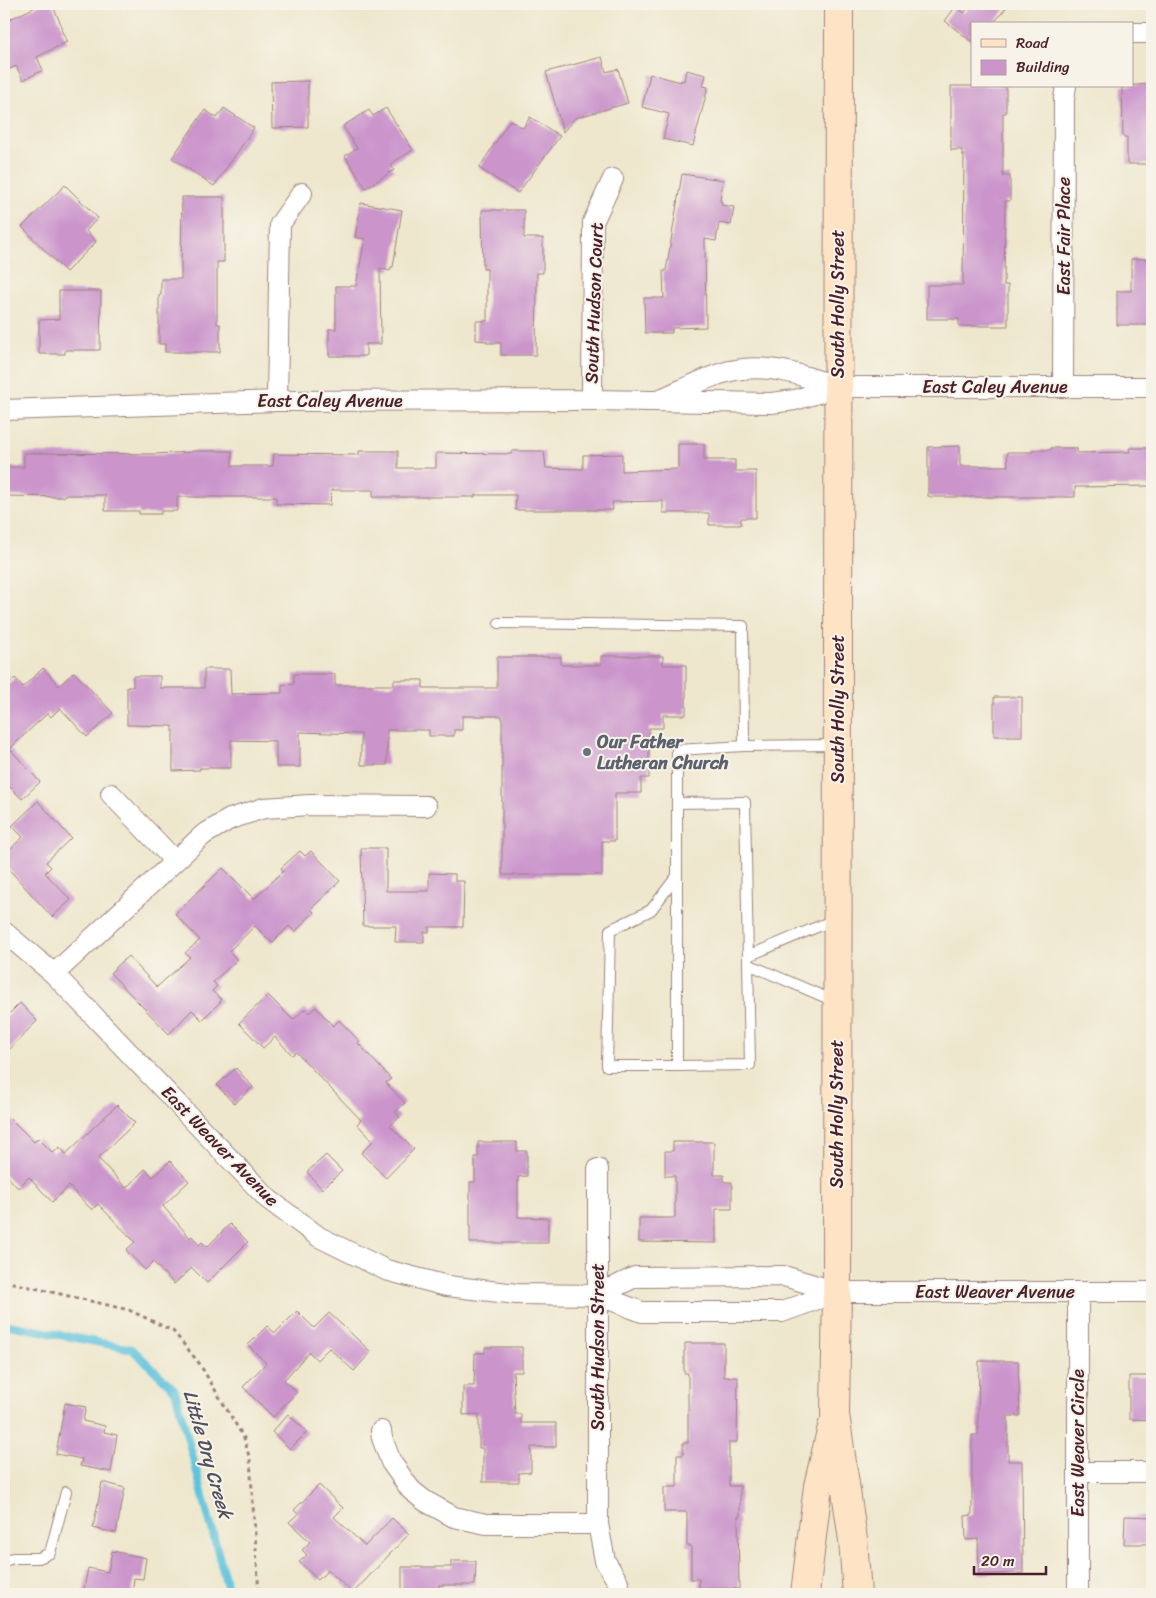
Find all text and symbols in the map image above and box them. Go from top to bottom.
legend [971,22,1134,88]
text: Road [1016,30,1049,56]
text: Building [1016,54,1070,80]
street label: East Fair Place [1048,177,1080,295]
street label: South Hudson Court [575,222,613,384]
street label: South Holly Street [822,230,854,378]
street label: East Caley Avenue [922,371,1068,403]
street label: East Caley Avenue [257,385,403,417]
street label: South Holly Street [822,635,854,783]
place label: Our Father Lutheran Church [597,726,729,779]
marker: Our Father Lutheran Church [581,746,593,758]
street label: South Holly Street [821,1040,853,1188]
street label: East Weaver Avenue [153,1077,287,1215]
street label: South Hudson Street [582,1263,614,1431]
street label: East Weaver Avenue [915,1276,1075,1308]
street label: East Weaver Circle [1062,1369,1094,1517]
water label: Little Dry Creek [174,1386,243,1525]
scale bar [974,1543,1046,1575]
text: 20 m [981,1548,1015,1574]

